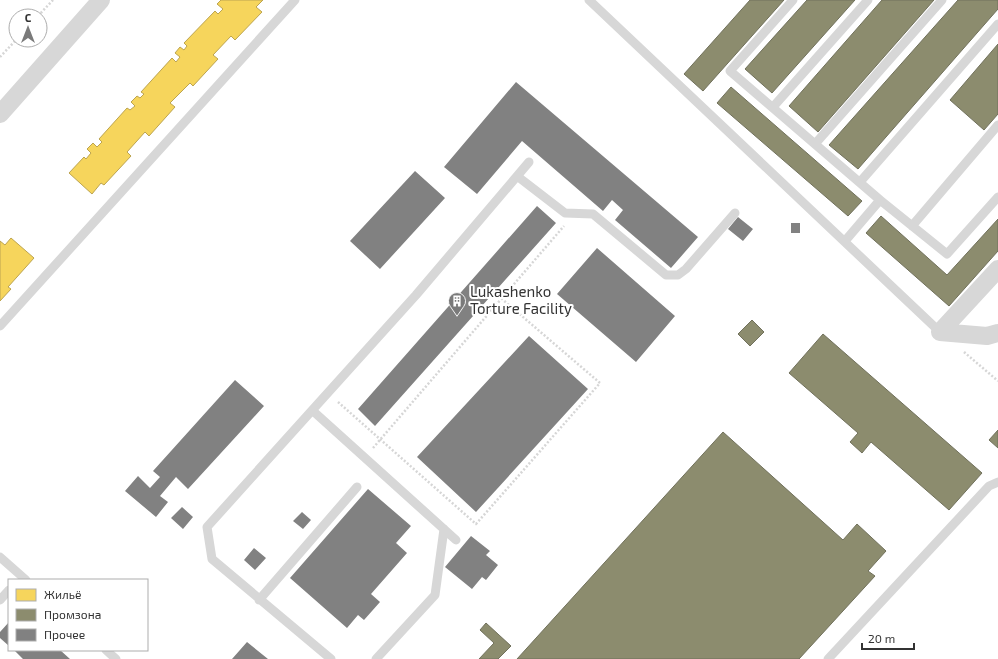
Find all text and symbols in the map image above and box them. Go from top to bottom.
north arrow [8,8,48,48]
text: С [25,11,32,24]
place label: Lukashenko Torture Facility [470,282,572,317]
building icon: Lukashenko Torture Facility [447,291,467,316]
legend [8,579,148,651]
text: Жильё [44,587,81,601]
text: Промзона [44,607,101,621]
scale bar [862,625,914,651]
text: Прочее [44,627,85,641]
text: 20 m [868,631,895,645]

